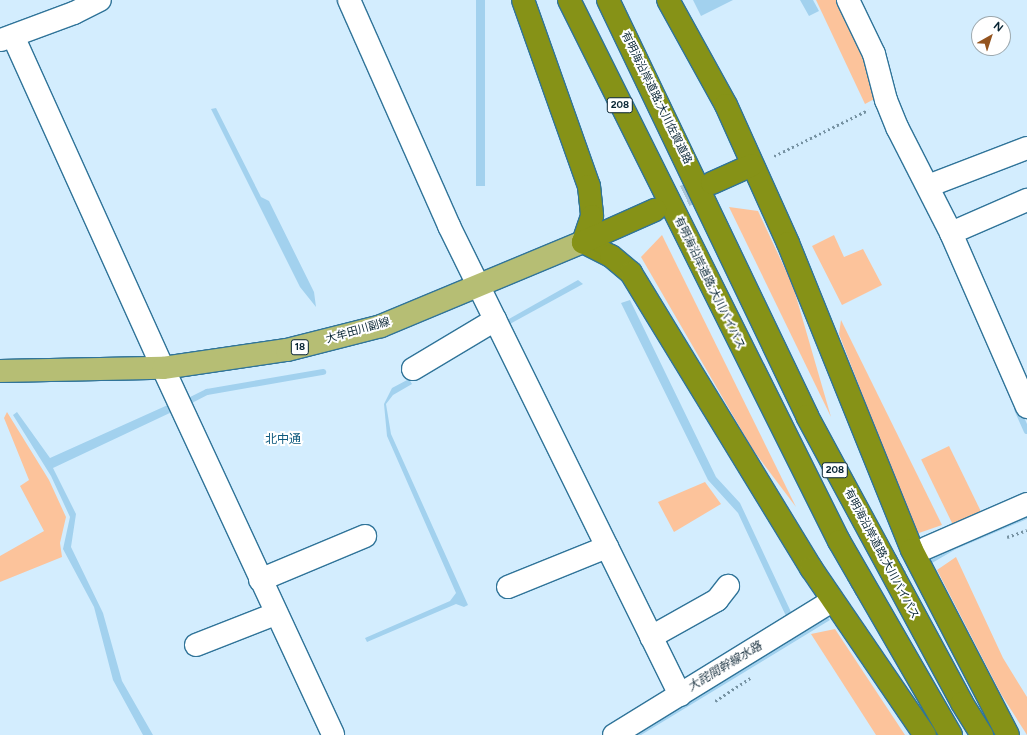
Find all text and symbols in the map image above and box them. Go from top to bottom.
north arrow [971,16,1011,56]
text: N [991,19,1006,35]
street label: 有明海沿岸道路;大川佐賀道路 [618,30,694,166]
road number: 208 [606,97,634,113]
street label: 有明海沿岸道路;大川バイパス [671,215,747,351]
street label: 大牟田川副線 [324,316,392,346]
road number: 18 [290,339,310,355]
district label: 北中通 [265,433,301,447]
road number: 208 [821,462,849,478]
street label: 有明海沿岸道路;大川バイパス [841,487,921,621]
water label: 大詫間幹線水路 [685,639,765,695]

